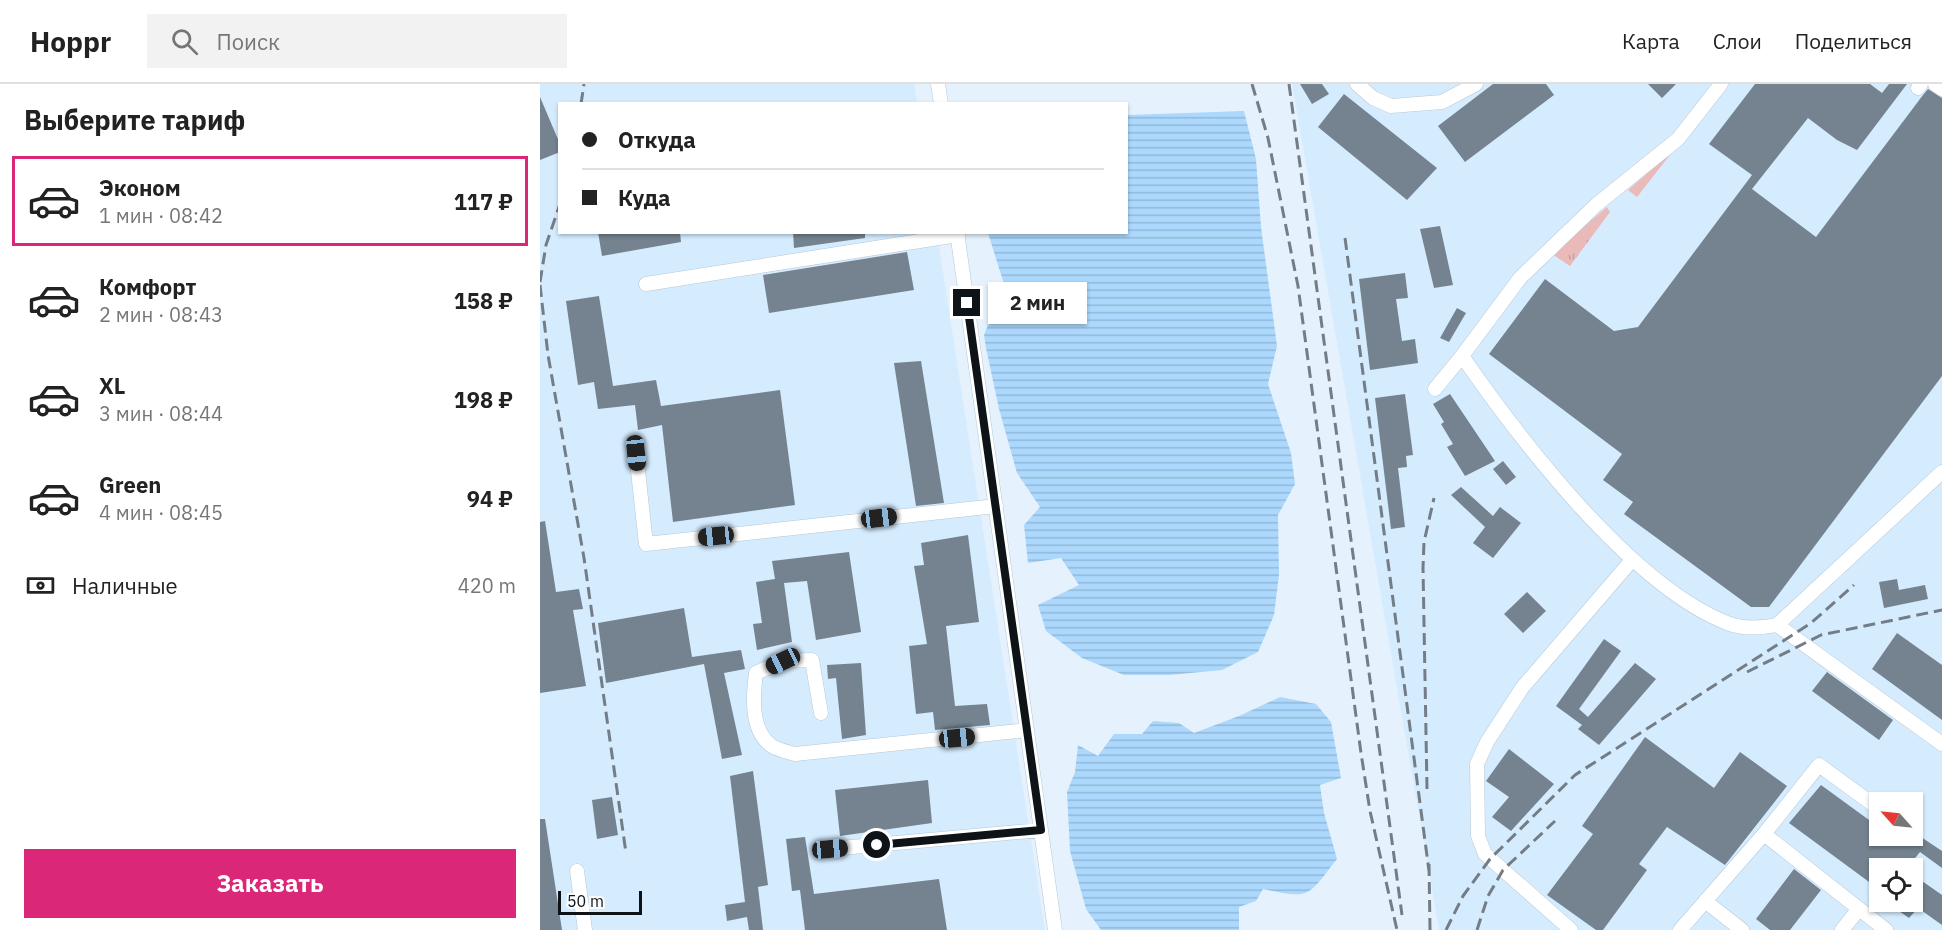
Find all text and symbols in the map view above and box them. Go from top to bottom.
search box [147,14,567,68]
text: Hoppr [30,23,111,60]
icon: search [168,25,201,58]
text: Поиск [216,27,280,56]
text: Карта [1622,27,1680,55]
text: Слои [1713,27,1762,55]
text: Поделиться [1795,27,1912,55]
text: Выберите тариф [24,102,245,137]
text: Откуда [618,125,696,154]
text: Эконом [99,173,181,202]
icon: car [27,174,81,228]
text: Куда [618,183,671,212]
text: 117 ₽ [454,187,513,216]
text: 1 мин · 08:42 [99,202,223,229]
text: Комфорт [99,272,196,301]
icon: car [27,273,81,327]
callout: 2 мин [988,282,1087,324]
text: 158 ₽ [454,286,513,315]
route end [953,289,980,316]
text: 2 мин [1010,289,1065,316]
text: 2 мин · 08:43 [99,301,223,328]
text: XL [99,371,125,400]
icon: car [27,372,81,426]
text: 198 ₽ [454,385,513,414]
text: 3 мин · 08:44 [99,400,223,427]
car [625,434,647,472]
text: Green [99,470,161,499]
icon: car [27,471,81,525]
text: 94 ₽ [467,484,513,513]
text: 4 мин · 08:45 [99,499,223,526]
car [860,507,898,529]
car [697,525,735,547]
icon: cash [24,569,57,602]
text: Наличные [72,571,178,600]
text: 420 m [458,572,516,599]
car [763,645,803,677]
car [938,727,976,749]
north arrow [1869,792,1923,846]
map controls [1869,792,1923,912]
route start [863,831,890,858]
car [811,838,849,860]
button: Заказать [24,849,516,918]
button: locate [1869,858,1923,912]
scale bar [558,888,642,916]
text: 50 m [567,891,604,911]

